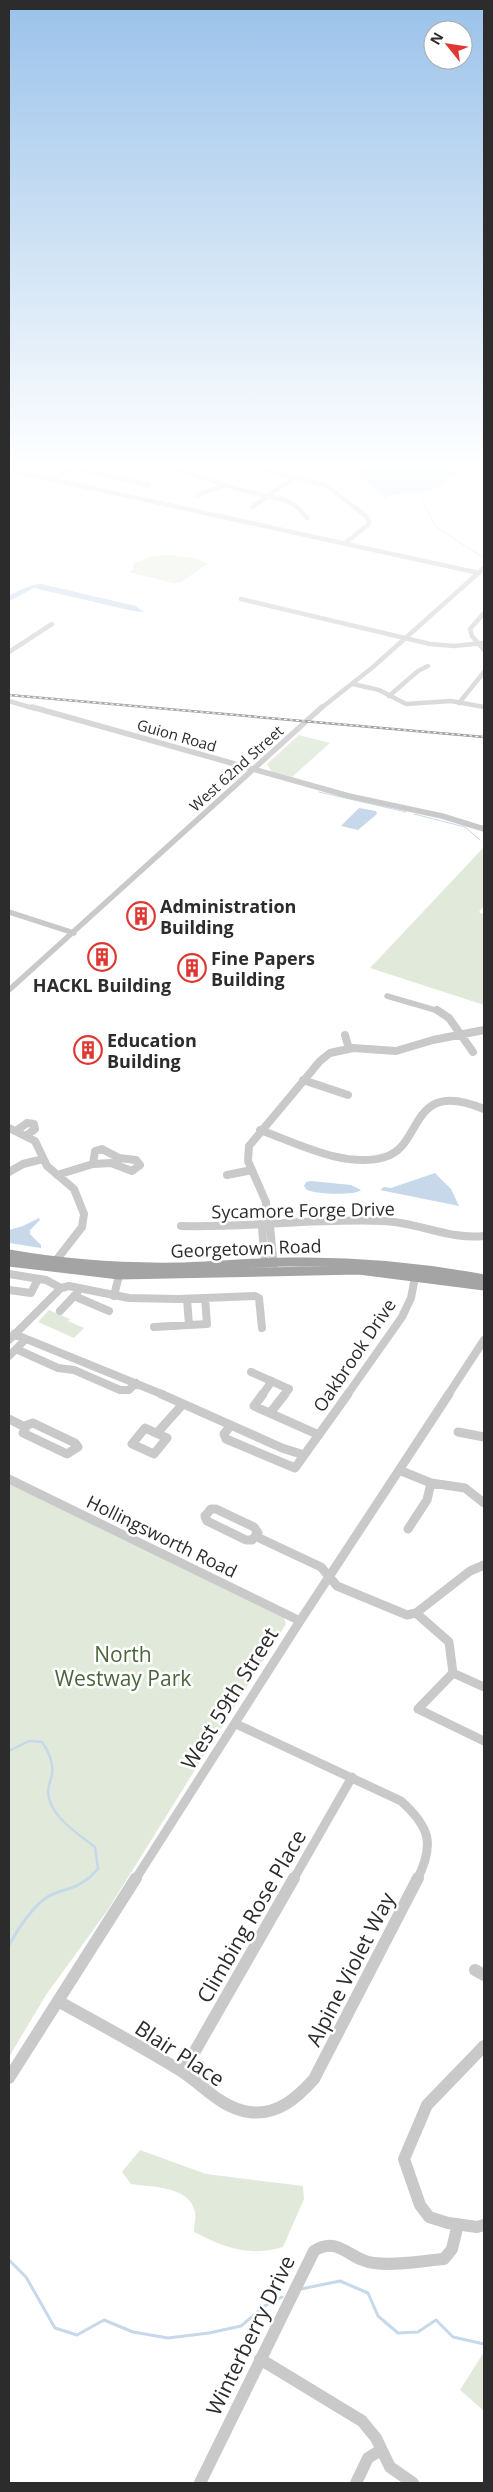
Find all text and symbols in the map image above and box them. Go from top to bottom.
north arrow [423,20,473,70]
text: N [425,29,447,48]
street label: Guion Road [135,714,219,756]
street label: West 62nd Street [185,720,287,816]
place label: Administration Building [160,894,296,939]
building icon: Administration Building [126,901,156,931]
building icon: HACKL Building [87,942,117,972]
place label: Fine Papers Building [211,946,315,991]
building icon: Fine Papers Building [177,953,207,983]
place label: HACKL Building [33,973,171,997]
place label: Education Building [107,1028,197,1073]
building icon: Education Building [73,1035,103,1065]
street label: Sycamore Forge Drive [211,1196,395,1224]
street label: Georgetown Road [170,1233,322,1263]
street label: Oakbrook Drive [307,1294,401,1416]
street label: Hollingsworth Road [83,1489,241,1583]
street label: West 59th Street [174,1622,284,1774]
park label: North Westway Park [55,1640,191,1692]
street label: Climbing Rose Place [190,1824,312,2008]
street label: Alpine Violet Way [299,1887,401,2051]
street label: Blair Place [130,2014,230,2092]
street label: Winterberry Drive [199,2250,301,2420]

